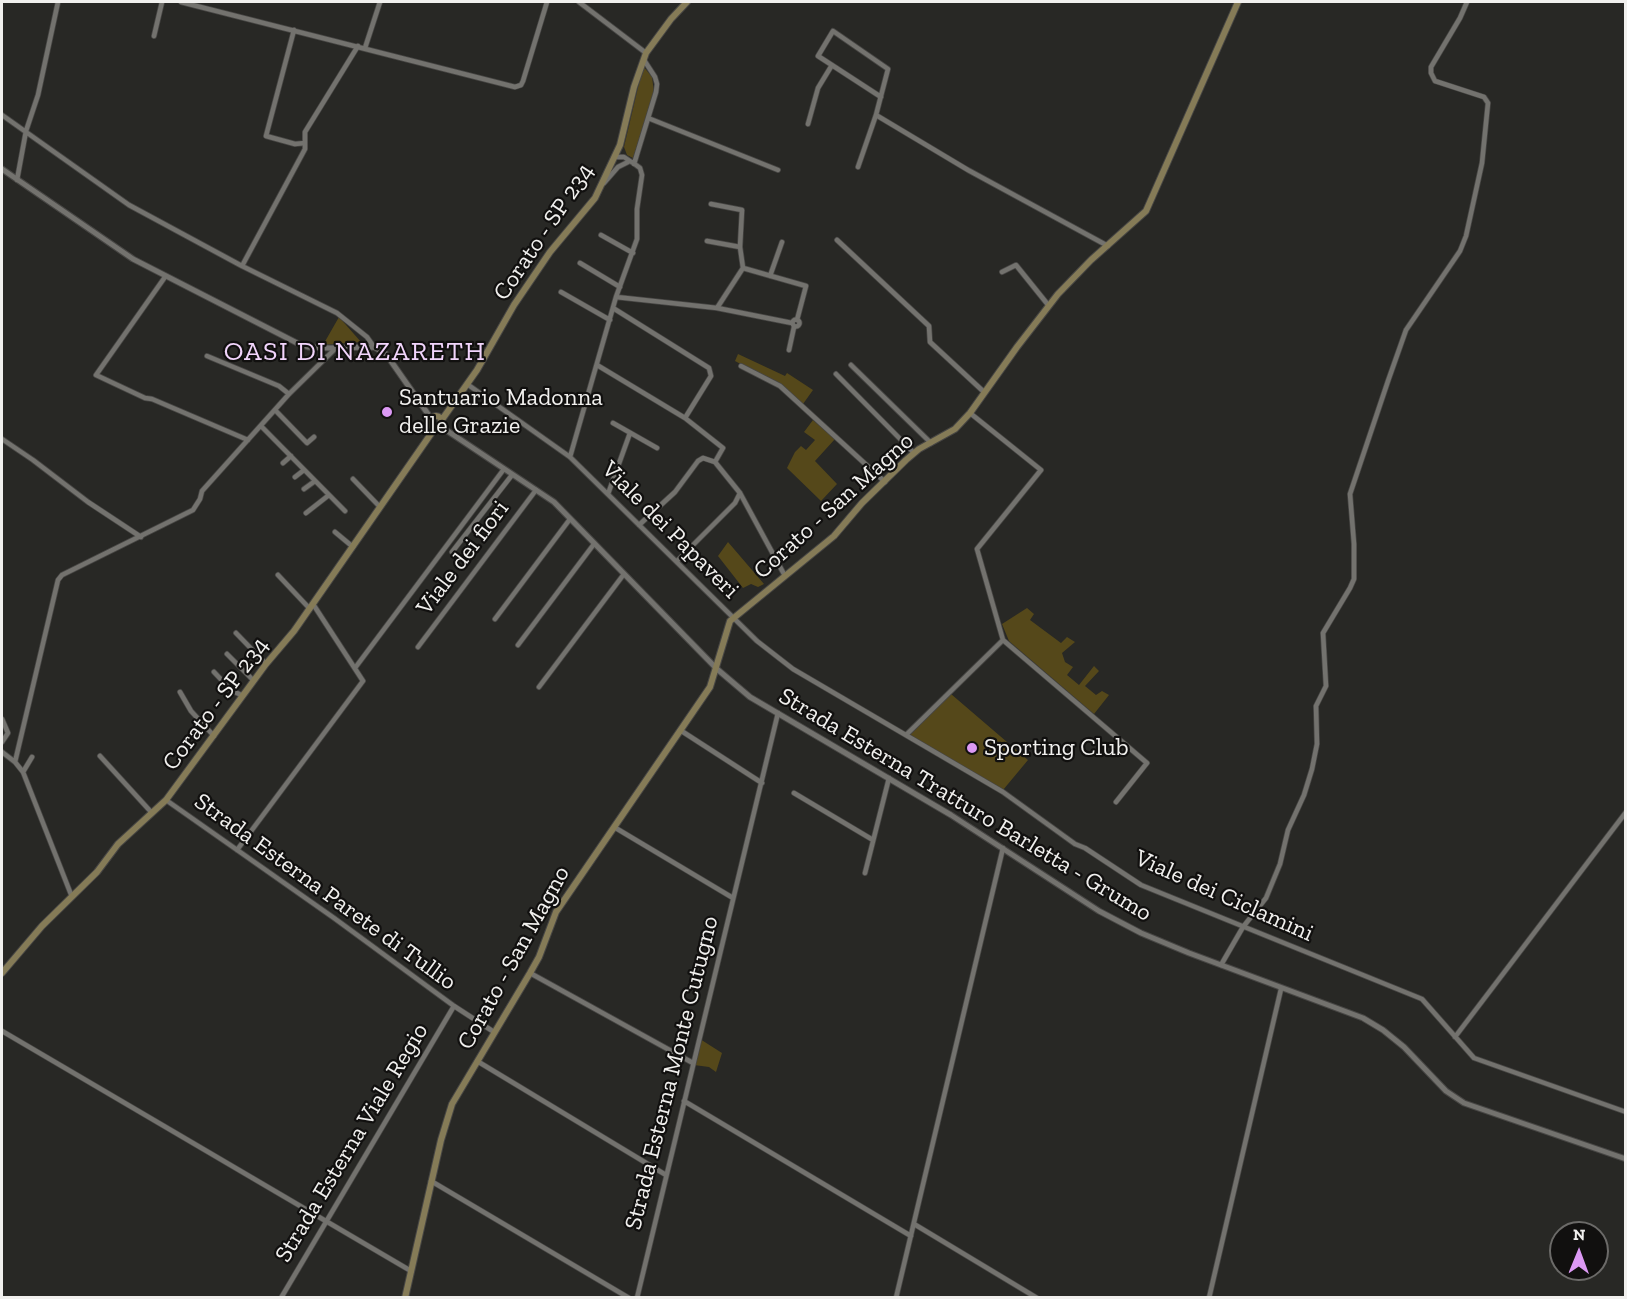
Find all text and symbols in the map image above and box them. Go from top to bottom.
street label: Corato - SP 234 [488,158,600,306]
district label: OASI DI NAZARETH [224,336,486,368]
place label: Santuario Madonna delle Grazie [399,384,603,440]
marker: Santuario Madonna delle Grazie [380,405,394,419]
street label: Corato - San Magno [748,427,920,585]
street label: Viale dei Papaveri [595,455,745,605]
street label: Viale dei fiori [411,495,515,621]
street label: Corato - SP 234 [157,632,275,776]
street label: Strada Esterna Tratturo Barletta - Grumo [773,682,1157,928]
place label: Sporting Club [984,734,1129,762]
marker: Sporting Club [965,741,979,755]
street label: Strada Esterna Parete di Tullio [188,787,462,997]
street label: Viale dei Ciclamini [1130,844,1318,948]
street label: Corato - San Magno [452,861,576,1055]
street label: Strada Esterna Monte Cutugno [619,913,725,1233]
street label: Strada Esterna Viale Regio [269,1018,435,1268]
north arrow [1549,1221,1609,1281]
text: N [1573,1225,1586,1244]

